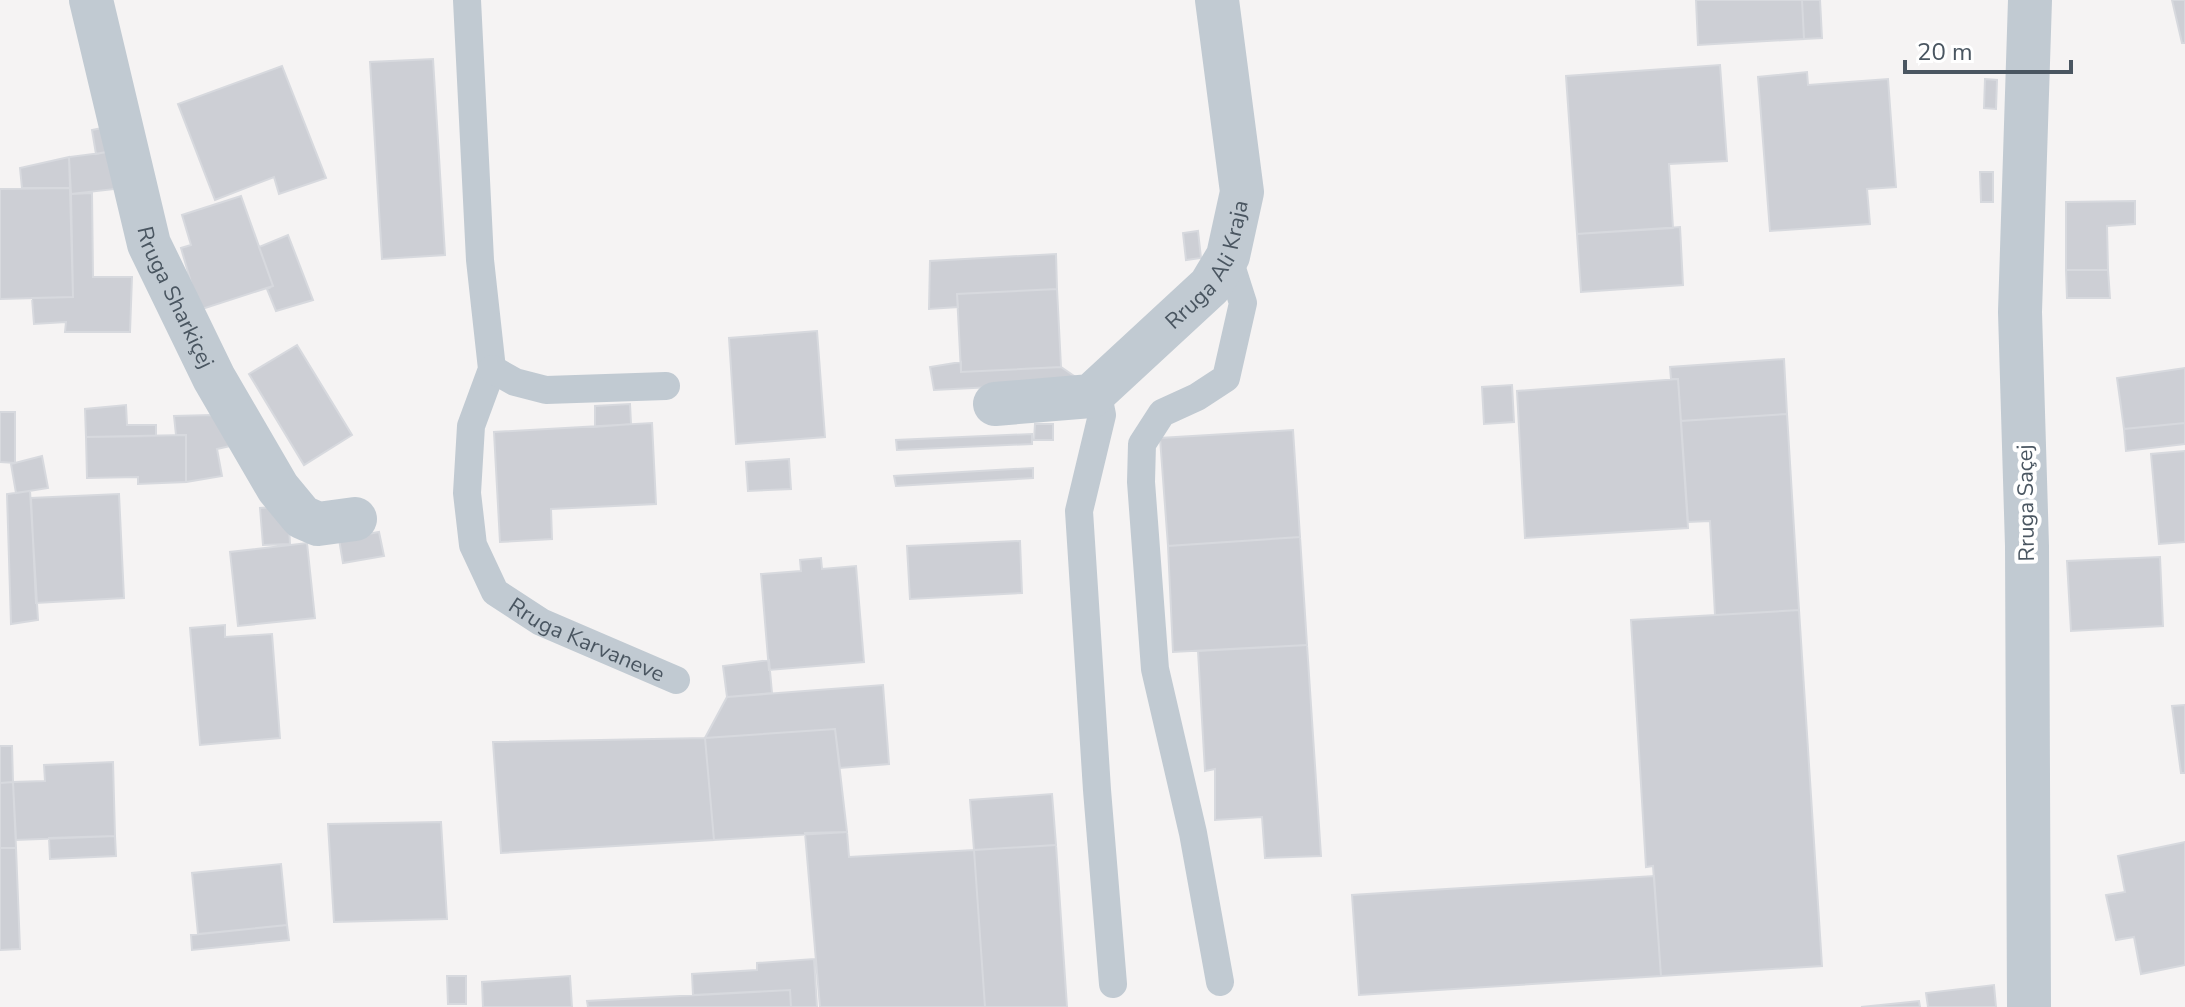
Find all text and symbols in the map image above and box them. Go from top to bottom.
scale bar [1905,24,2071,74]
text: 20 m [1917,36,1973,68]
street label: Rruga Ali Kraja [1159,197,1256,336]
street label: Rruga Sharkiçej [129,224,221,373]
street label: Rruga Saçej [2010,444,2042,562]
street label: Rruga Karvaneve [503,591,669,689]

